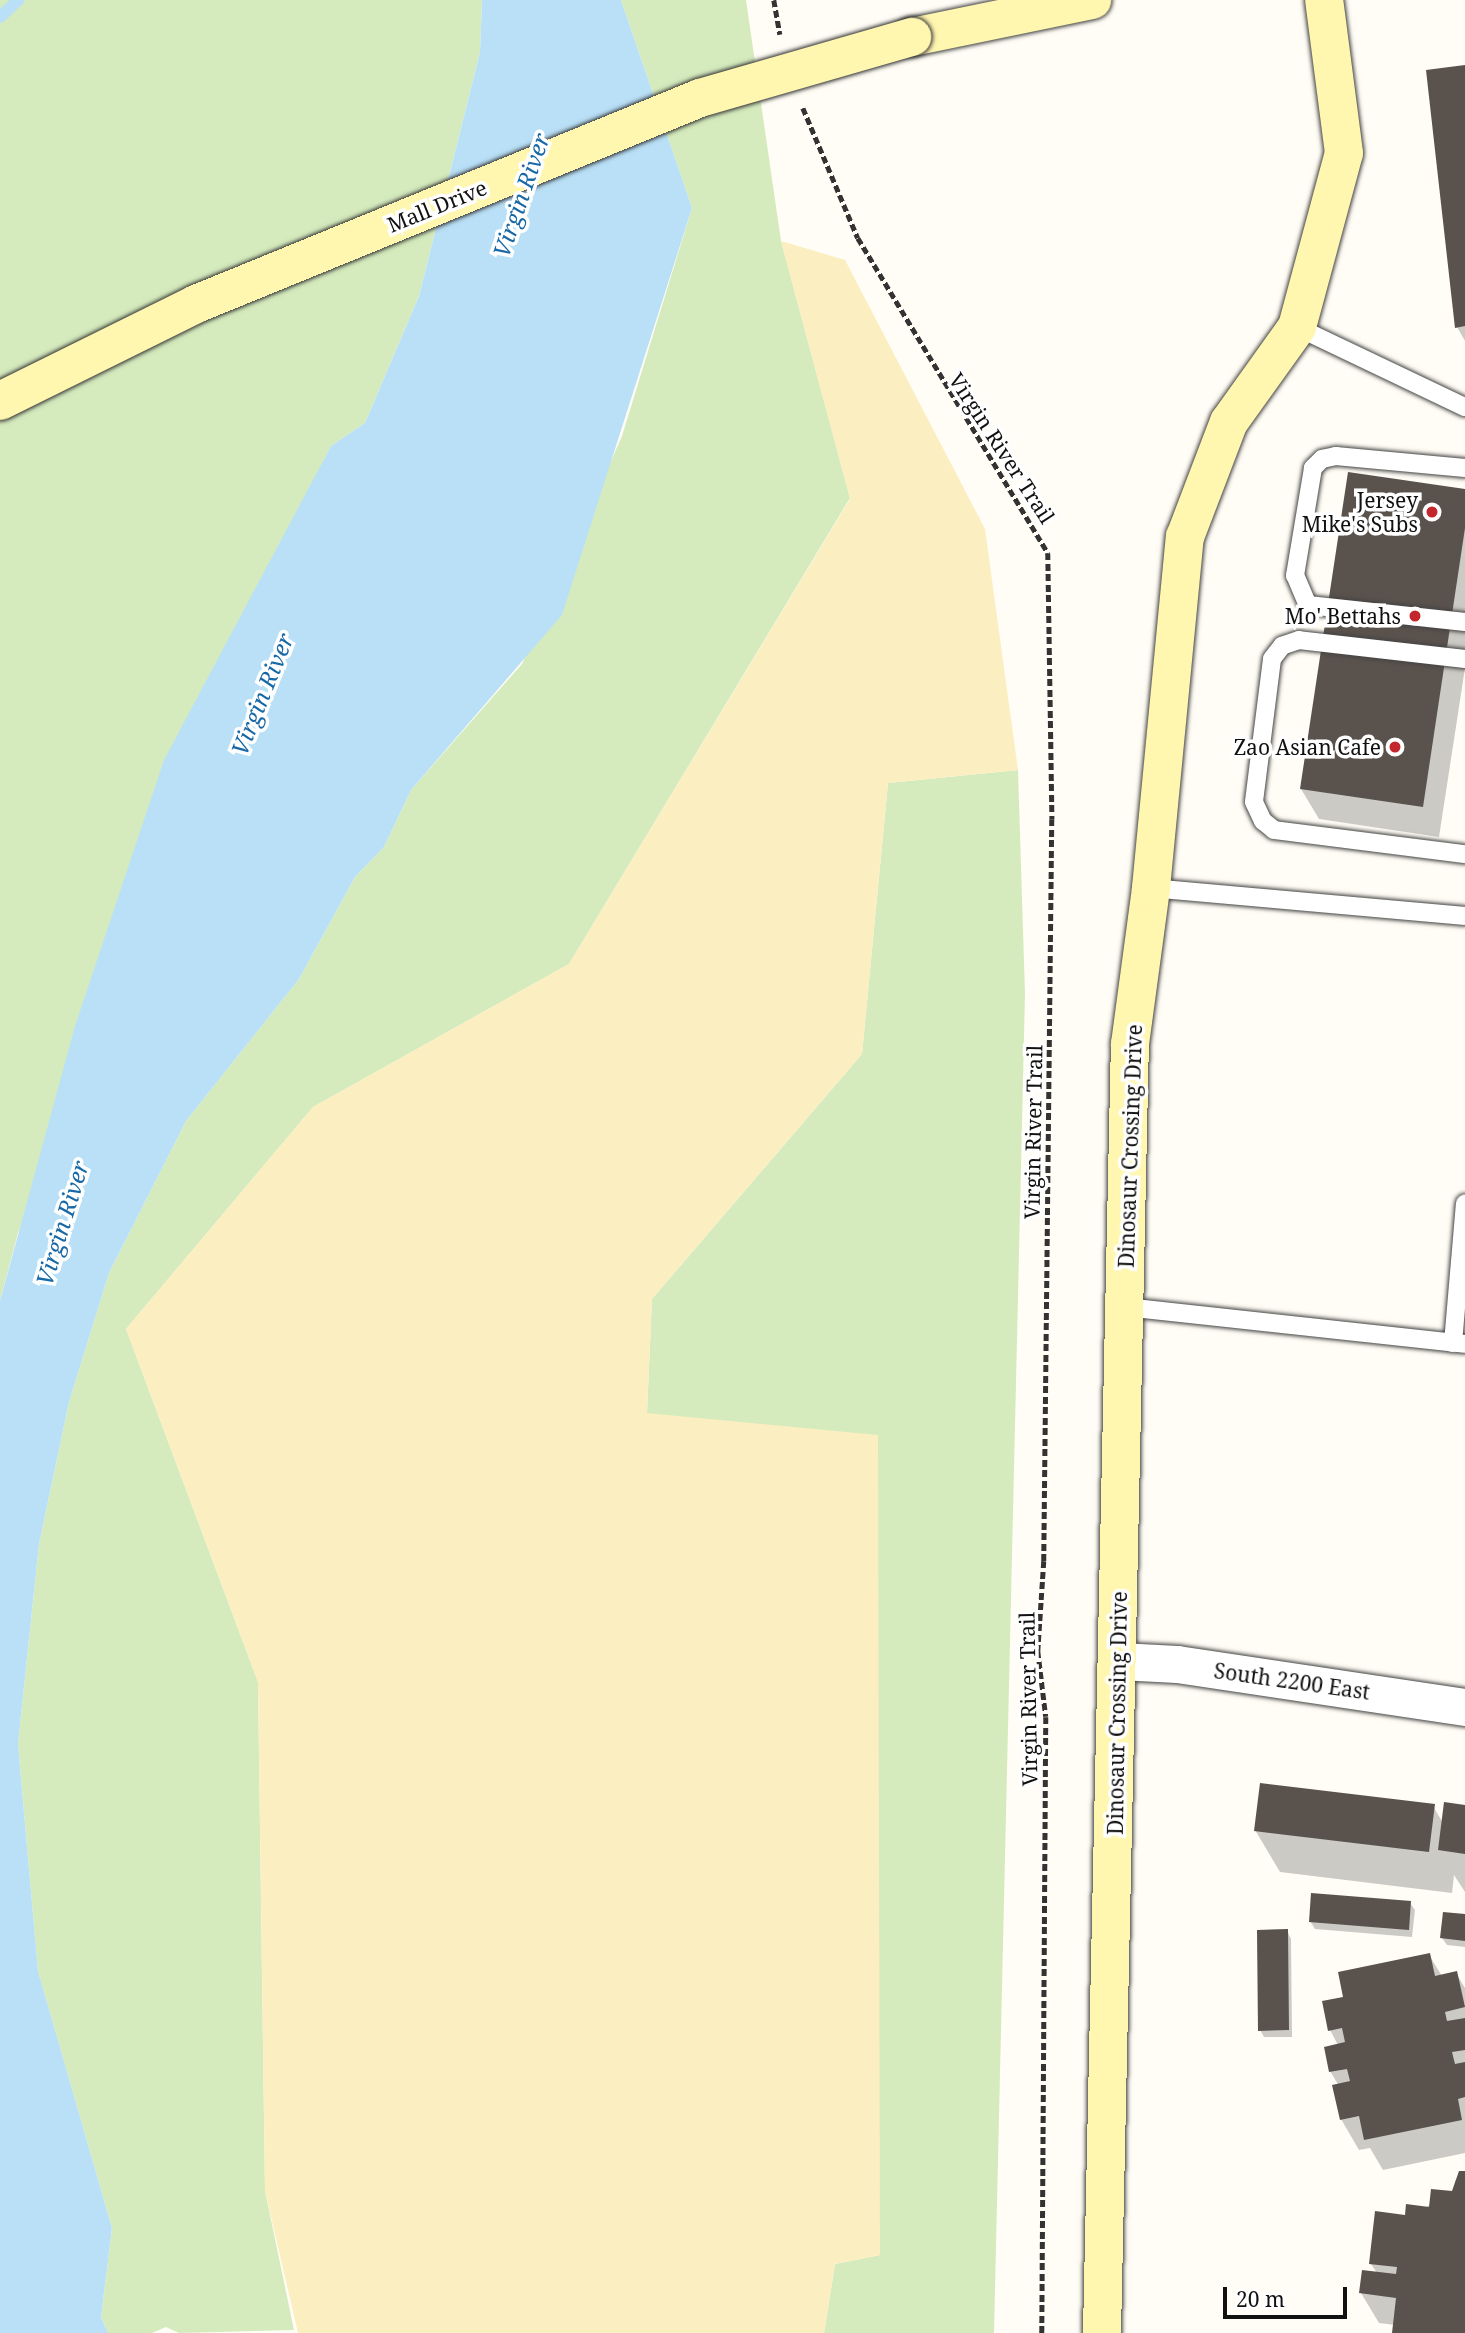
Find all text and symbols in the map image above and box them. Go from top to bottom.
water label: Virgin River [487,129,555,261]
street label: Mall Drive [383,175,491,237]
street label: Virgin River Trail [944,368,1060,528]
place label: Jersey Mike's Subs [1302,487,1418,537]
marker: Jersey Mike's Subs [1424,504,1440,520]
place label: Mo' Bettahs [1285,603,1401,629]
marker: Mo' Bettahs [1407,608,1423,624]
water label: Virgin River [225,629,299,759]
place label: Zao Asian Cafe [1234,734,1381,760]
marker: Zao Asian Cafe [1387,739,1403,755]
street label: Dinosaur Crossing Drive [1113,1024,1147,1268]
street label: Virgin River Trail [1019,1045,1047,1219]
water label: Virgin River [30,1157,94,1289]
street label: Dinosaur Crossing Drive [1102,1591,1132,1835]
street label: Virgin River Trail [1014,1612,1042,1786]
street label: South 2200 East [1212,1658,1372,1704]
scale bar [1227,2274,1351,2318]
text: 20 m [1236,2285,1285,2313]

